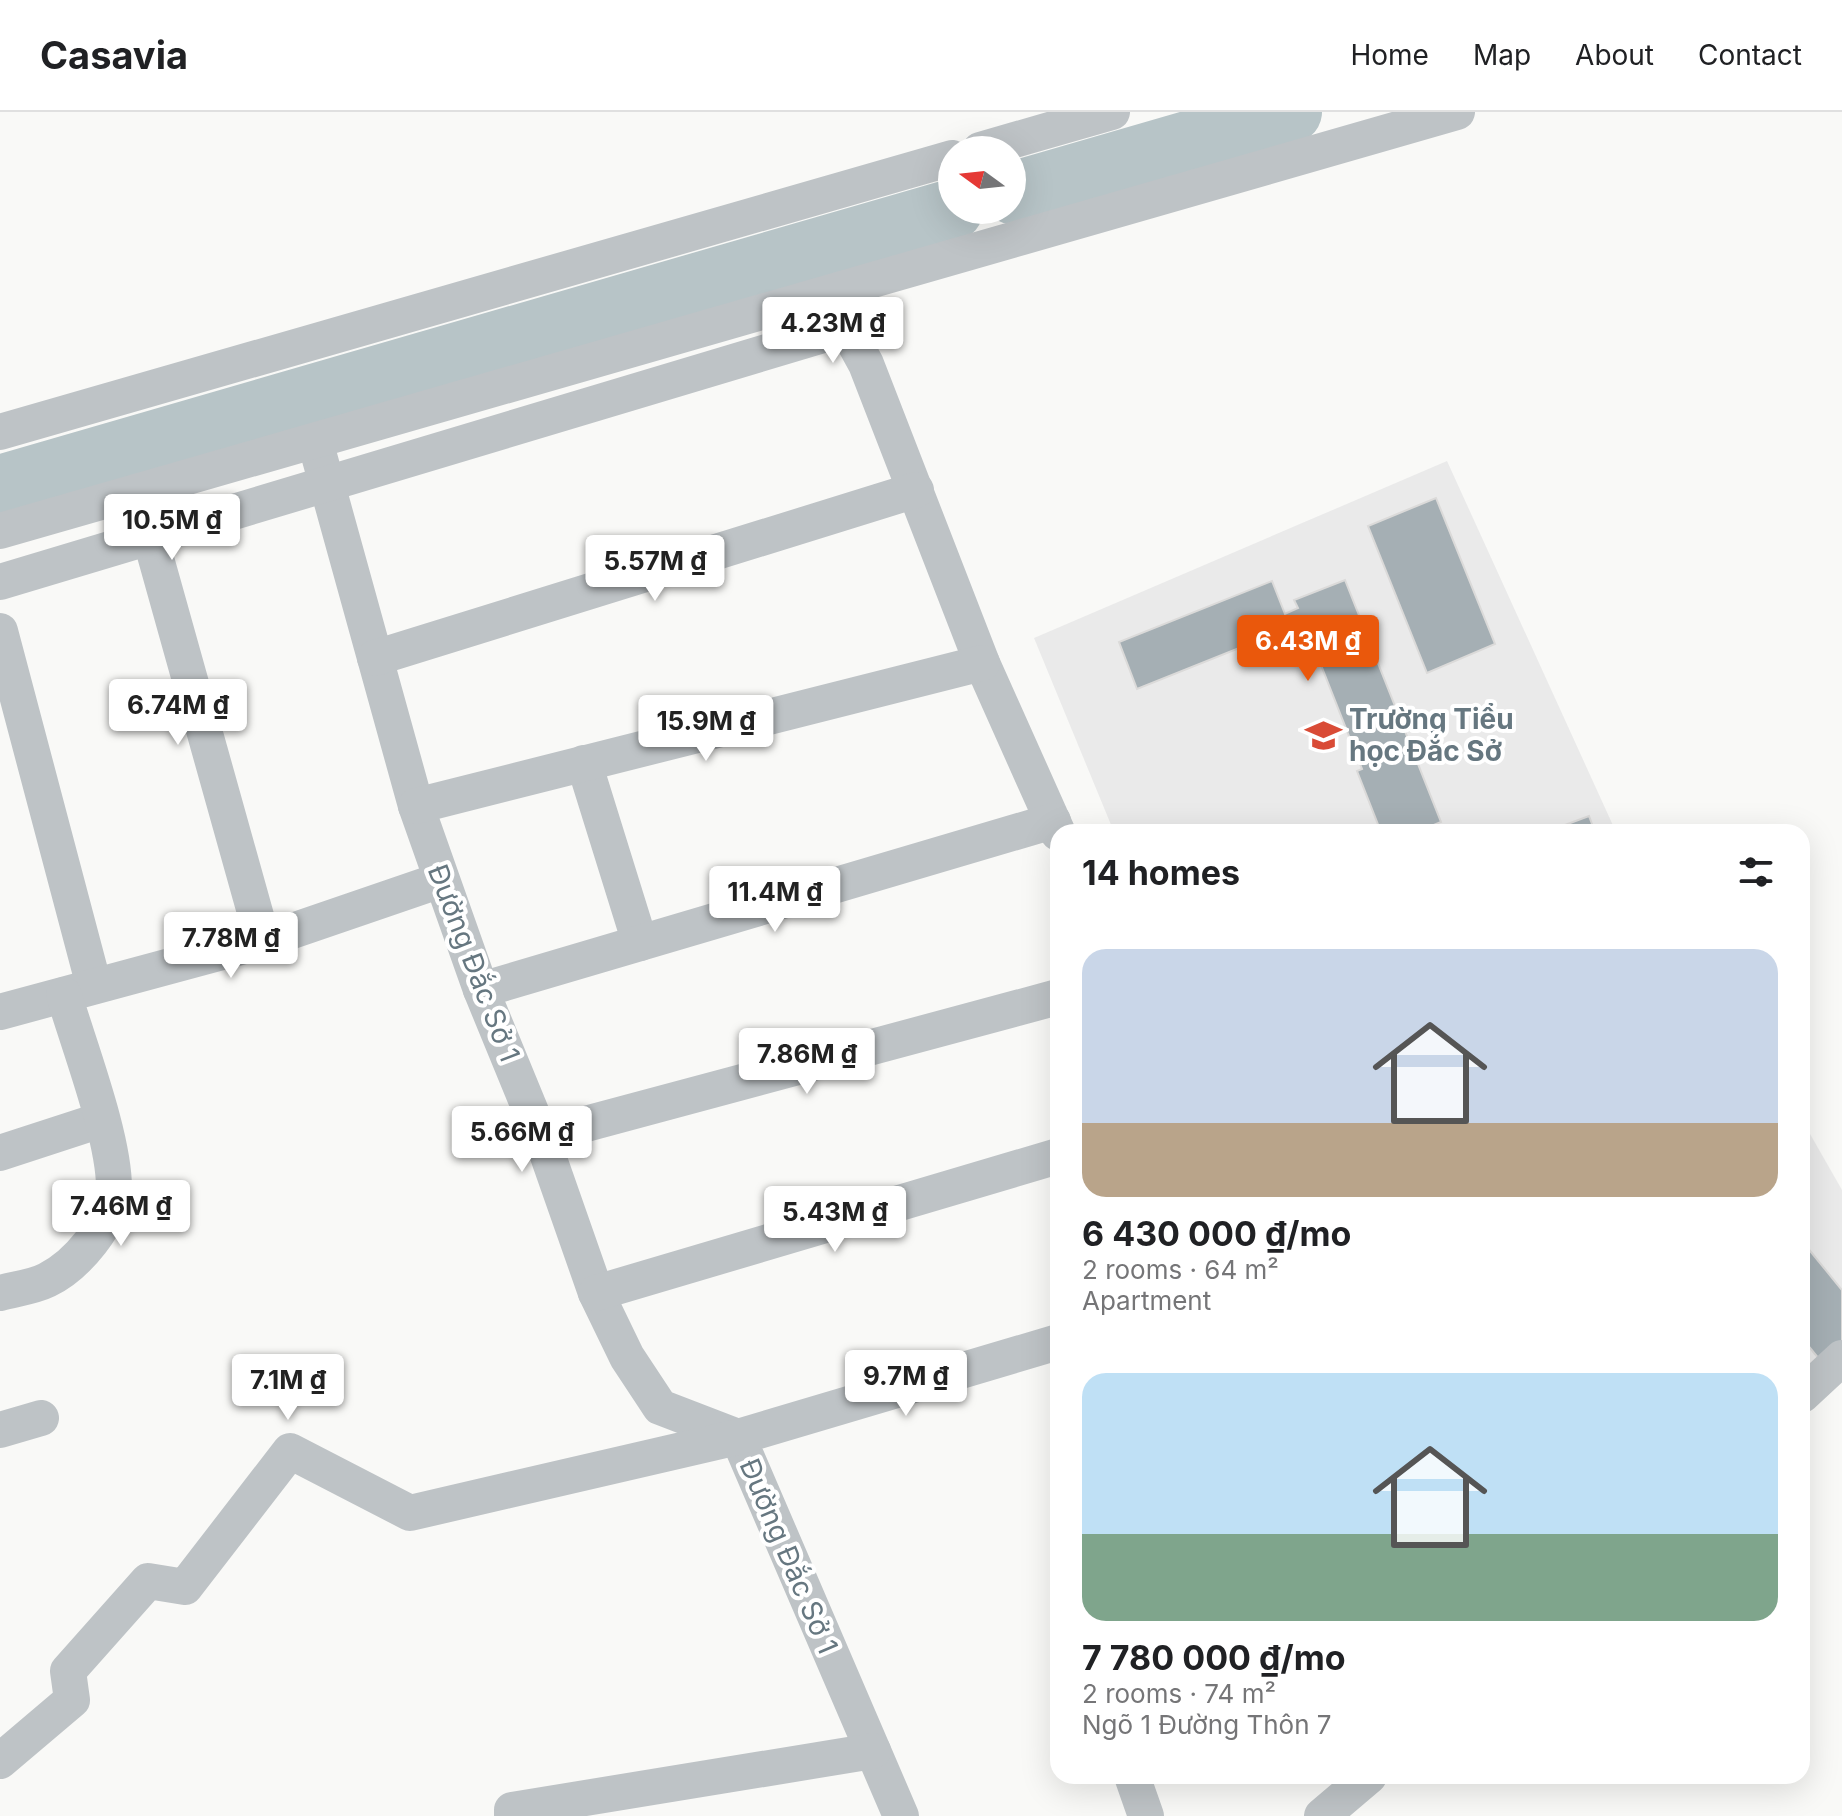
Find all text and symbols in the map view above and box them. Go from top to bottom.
text: Casavia [40,32,188,78]
text: Home [1350,38,1429,72]
text: Map [1473,38,1531,72]
text: About [1575,38,1654,72]
text: Contact [1698,38,1802,72]
north arrow [938,136,1026,224]
map controls [938,136,1026,224]
pin: 4.23M ₫ [759,297,907,365]
text: 4.23M ₫ [780,307,886,338]
pin: 10.5M ₫ [98,494,246,562]
text: 10.5M ₫ [122,504,222,535]
pin: 5.57M ₫ [581,535,729,603]
text: 5.57M ₫ [603,545,707,576]
pin: 6.43M ₫ [1234,615,1382,683]
text: 6.43M ₫ [1255,625,1361,656]
pin: 6.74M ₫ [104,679,252,747]
text: 6.74M ₫ [127,689,229,720]
pin: 15.9M ₫ [632,695,780,763]
place label: Trường Tiểu học Đắc Sở [1349,702,1514,768]
text: 15.9M ₫ [656,705,756,736]
school or university icon: Trường Tiểu học Đắc Sở [1304,716,1342,754]
icon: filters [1734,850,1778,894]
text: 14 homes [1082,852,1240,893]
street label: Đường Đắc Sở 1 [421,860,527,1066]
pin: 11.4M ₫ [701,866,849,934]
text: 11.4M ₫ [727,876,823,907]
pin: 7.78M ₫ [157,912,305,980]
text: 7.78M ₫ [182,922,280,953]
icon: home [1358,1001,1502,1145]
pin: 7.86M ₫ [733,1028,881,1096]
text: 7.86M ₫ [757,1038,857,1069]
pin: 5.66M ₫ [448,1106,596,1174]
text: 5.66M ₫ [470,1116,574,1147]
pin: 7.46M ₫ [47,1180,195,1248]
pin: 5.43M ₫ [761,1186,909,1254]
text: 7.46M ₫ [70,1190,172,1221]
text: 5.43M ₫ [782,1196,888,1227]
text: 6 430 000 ₫/mo [1082,1213,1351,1254]
text: 2 rooms · 64 m² [1082,1254,1279,1285]
text: Apartment [1082,1285,1211,1316]
pin: 9.7M ₫ [841,1350,971,1418]
pin: 7.1M ₫ [223,1354,353,1422]
text: 9.7M ₫ [863,1360,949,1391]
text: 7.1M ₫ [250,1364,326,1395]
icon: home [1358,1425,1502,1569]
street label: Đường Đắc Sở 1 [733,1453,845,1659]
text: 7 780 000 ₫/mo [1082,1637,1346,1678]
text: 2 rooms · 74 m² [1082,1678,1276,1709]
text: Ngõ 1 Đường Thôn 7 [1082,1709,1332,1740]

